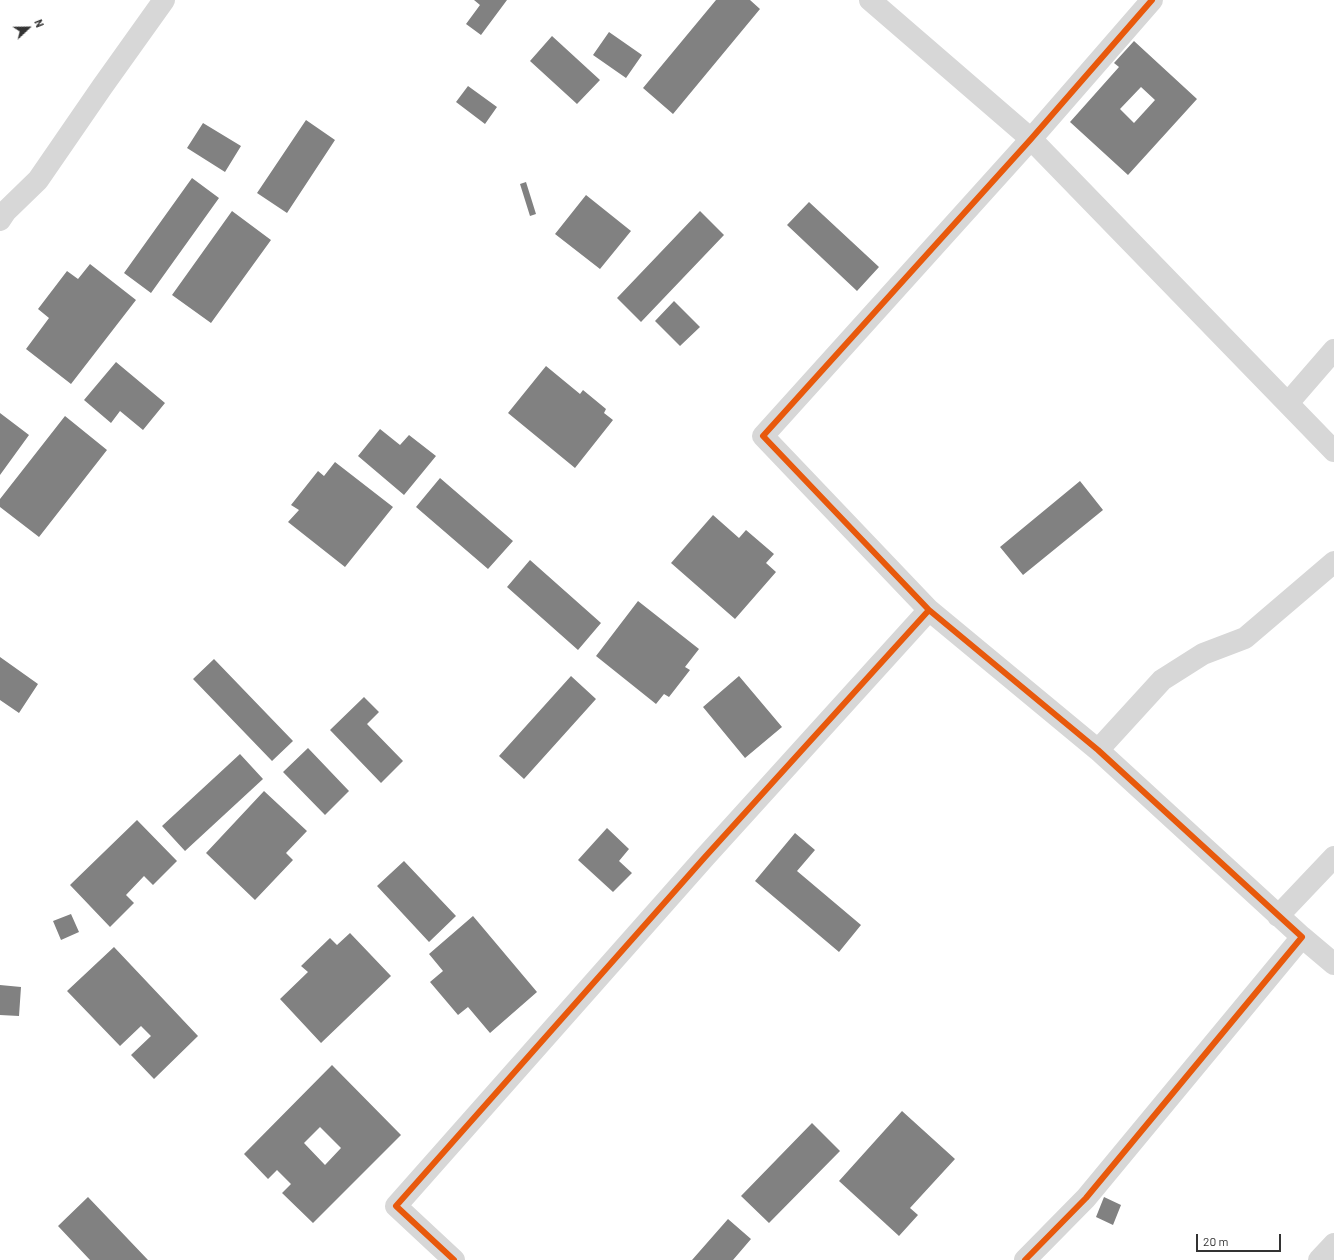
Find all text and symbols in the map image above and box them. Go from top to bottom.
north arrow [8,8,48,48]
text: N [32,17,47,29]
scale bar [1198,1226,1283,1252]
text: 20 m [1203,1234,1229,1248]

